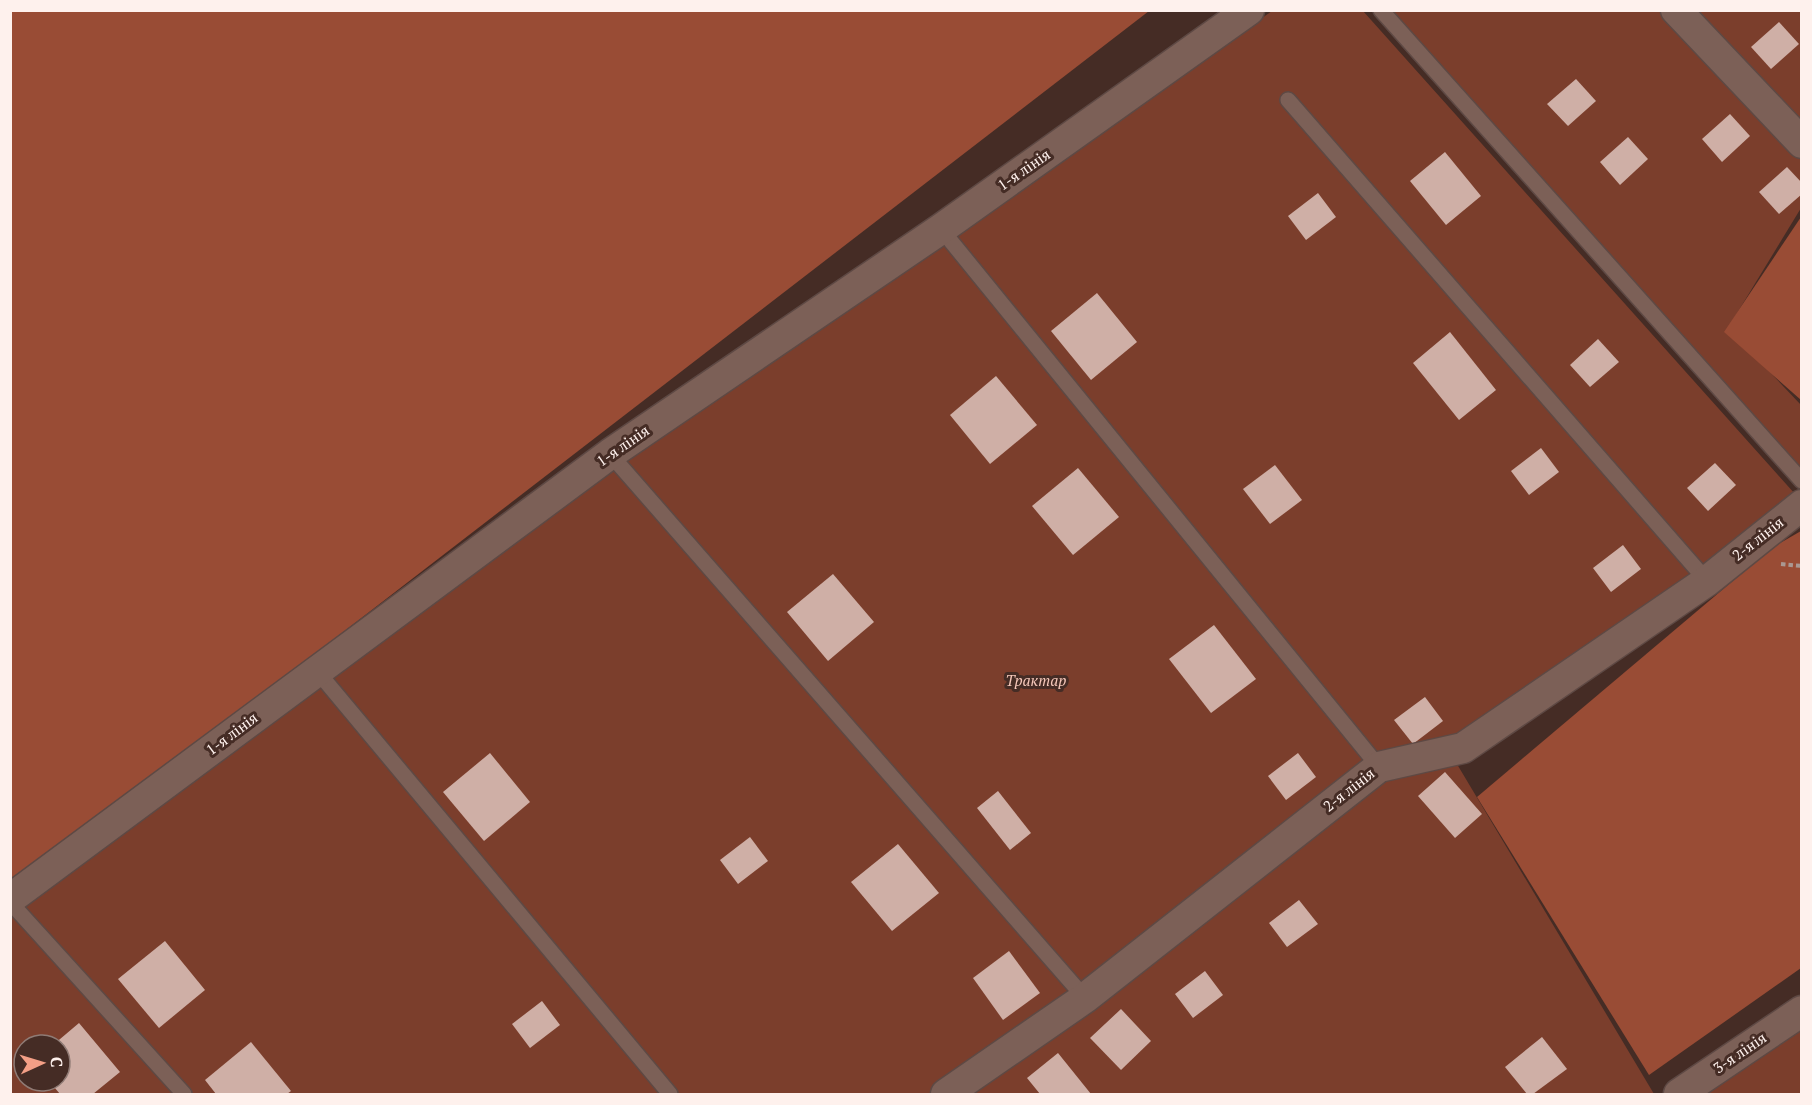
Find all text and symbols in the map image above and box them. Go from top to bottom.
street label: 1-я лінія [993,144,1054,195]
street label: 1-я лінія [592,420,653,471]
street label: 2-я лінія [1728,512,1787,565]
park label: Трактар [1006,670,1066,690]
street label: 1-я лінія [201,707,261,759]
street label: 2-я лінія [1319,763,1378,816]
street label: 3-я лінія [1709,1027,1770,1077]
north arrow [12,1033,72,1093]
text: С [46,1056,68,1068]

